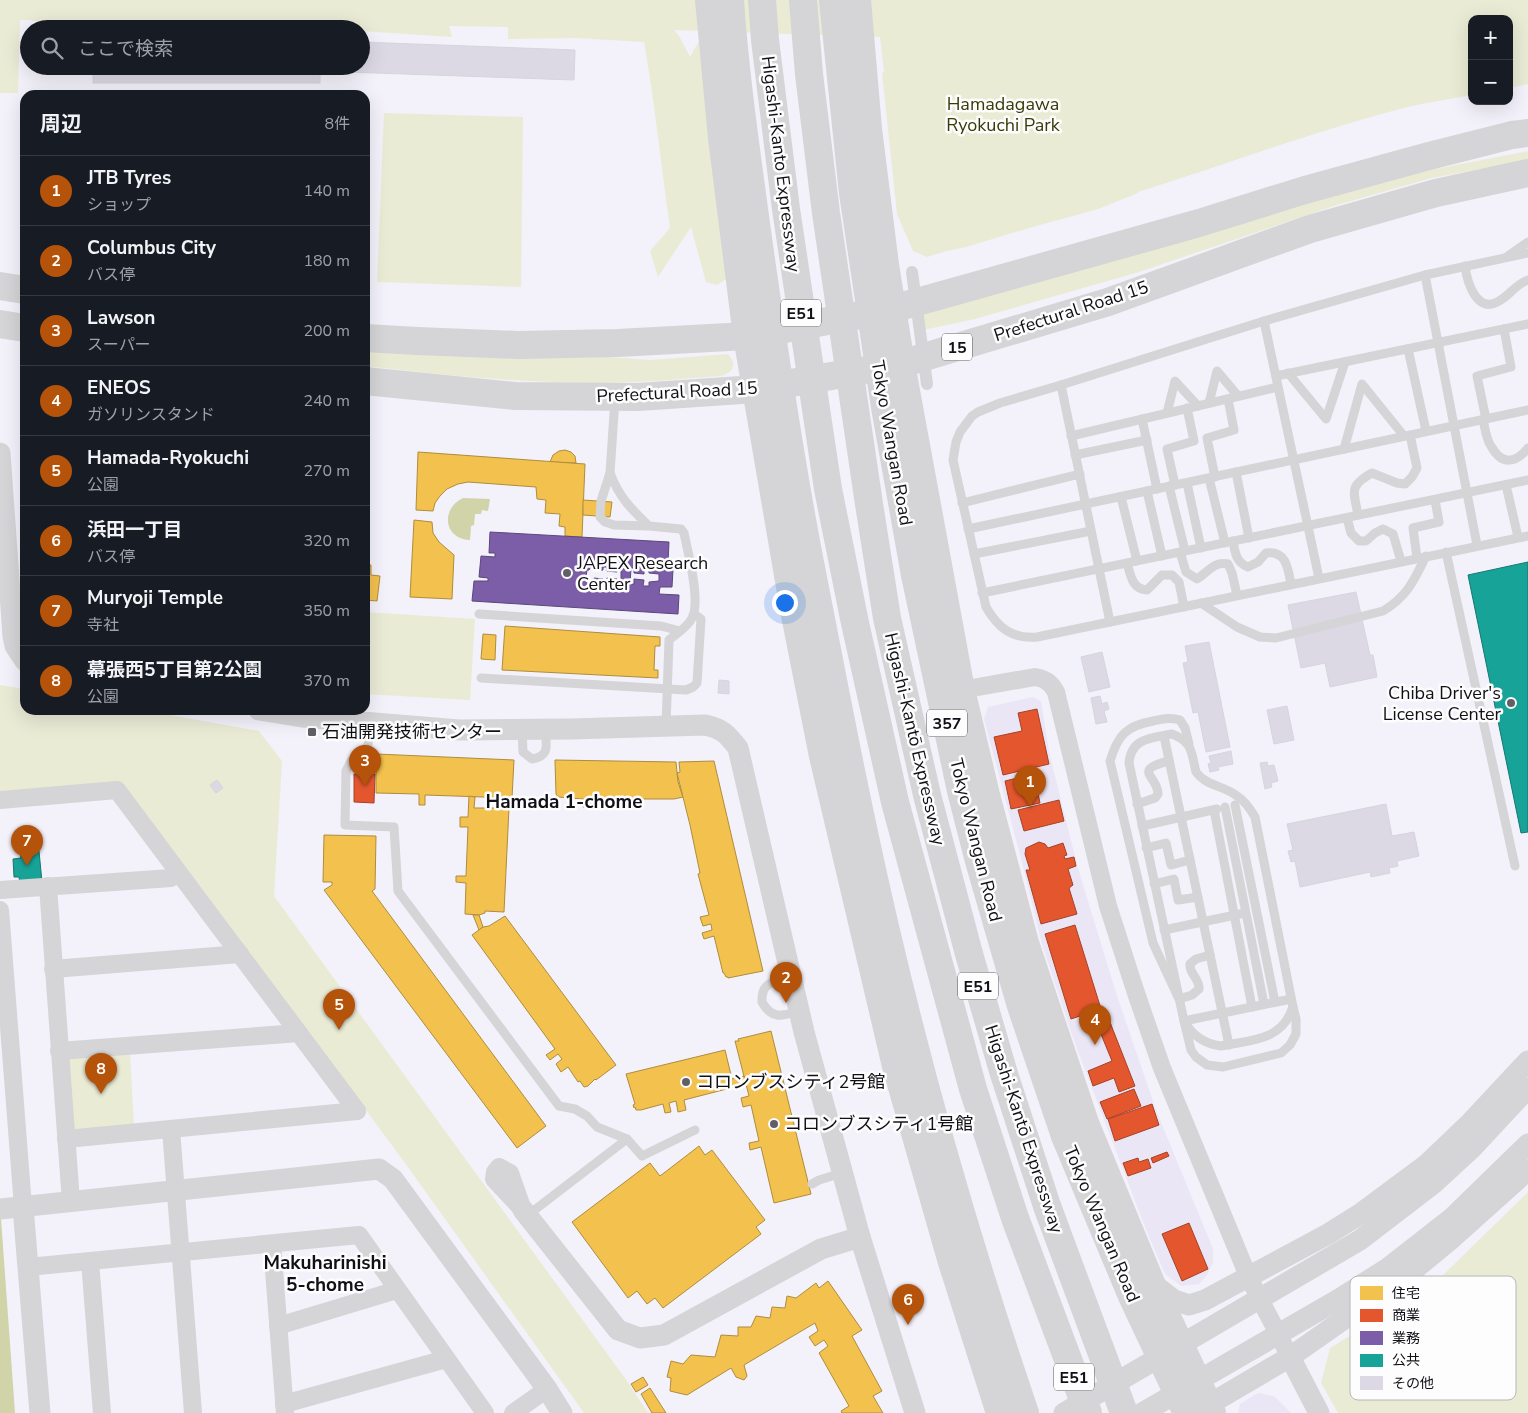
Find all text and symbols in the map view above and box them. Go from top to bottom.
map controls [1468,15,1513,105]
button: + [1468,15,1513,60]
search box [20,20,370,75]
icon: search [38,34,66,62]
text: ここで検索 [78,36,173,62]
street label: Higashi-Kanto Expressway [756,55,806,274]
button: − [1468,60,1513,105]
park label: Hamadagawa Ryokuchi Park [946,92,1061,137]
text: 周辺 [40,110,82,138]
text: 8件 [324,113,350,135]
text: JTB Tyres [87,165,171,191]
text: 1 [51,180,61,202]
text: 140 m [303,180,350,202]
text: ショップ [87,194,151,216]
text: Columbus City [87,235,216,261]
text: 2 [51,250,61,272]
text: 180 m [303,250,350,272]
text: バス停 [87,264,135,286]
street label: Prefectural Road 15 [991,275,1151,347]
road number: E51 [781,300,821,326]
text: Lawson [87,305,155,331]
text: 3 [51,320,61,342]
text: 200 m [303,320,350,342]
text: スーパー [87,334,151,356]
road number: 15 [942,334,972,361]
street label: Tokyo Wangan Road [866,359,918,527]
text: ENEOS [87,375,151,401]
street label: Prefectural Road 15 [596,376,758,408]
text: 4 [51,390,61,412]
text: 240 m [303,390,350,412]
text: ガソリンスタンド [87,404,215,426]
text: Hamada-Ryokuchi [87,445,249,471]
text: 5 [51,460,61,482]
text: 270 m [303,460,350,482]
text: 公園 [87,474,119,496]
text: 浜田一丁目 [87,517,182,543]
text: 6 [51,530,61,552]
text: 320 m [303,530,350,552]
text: バス停 [87,546,135,568]
place label: JAPEX Research Center [576,551,708,596]
marker: JAPEX Research Center [561,567,573,579]
text: Muryoji Temple [87,585,223,611]
your location [772,590,798,616]
text: 7 [51,600,61,622]
text: 350 m [303,600,350,622]
text: 寺社 [87,614,119,636]
street label: Higashi-Kantō Expressway [879,630,951,848]
text: 幕張西5丁目第2公園 [87,657,262,683]
text: 8 [51,670,61,692]
text: 370 m [303,670,350,692]
place label: Chiba Driver's License Center [1383,681,1502,726]
text: 公園 [87,686,119,708]
marker: Chiba Driver's License Center [1505,697,1517,709]
road number: 357 [927,710,967,736]
place label: 石油開発技術センター [322,720,502,744]
marker: 石油開発技術センター [306,726,318,738]
pin: 3 [349,745,381,786]
street label: Tokyo Wangan Road [944,756,1008,924]
pin: 1 [1014,766,1046,807]
district label: Hamada 1-chome [486,789,642,815]
pin: 7 [11,825,43,866]
pin: 2 [770,962,802,1003]
road number: E51 [958,972,998,999]
pin: 5 [323,989,355,1030]
pin: 4 [1079,1004,1111,1045]
street label: Higashi-Kantō Expressway [979,1022,1069,1237]
pin: 8 [85,1053,117,1094]
place label: コロンブスシティ2号館 [696,1070,885,1094]
marker: コロンブスシティ2号館 [680,1076,692,1088]
place label: コロンブスシティ1号館 [784,1112,973,1136]
marker: コロンブスシティ1号館 [768,1118,780,1130]
street label: Tokyo Wangan Road [1058,1142,1146,1306]
district label: Makuharinishi 5-chome [263,1250,387,1298]
legend [1350,1276,1516,1400]
pin: 6 [892,1284,924,1325]
text: 住宅 [1392,1284,1420,1303]
text: 商業 [1392,1306,1420,1325]
text: 業務 [1392,1329,1420,1348]
text: 公共 [1392,1351,1420,1370]
road number: E51 [1054,1364,1094,1390]
text: その他 [1392,1374,1434,1393]

